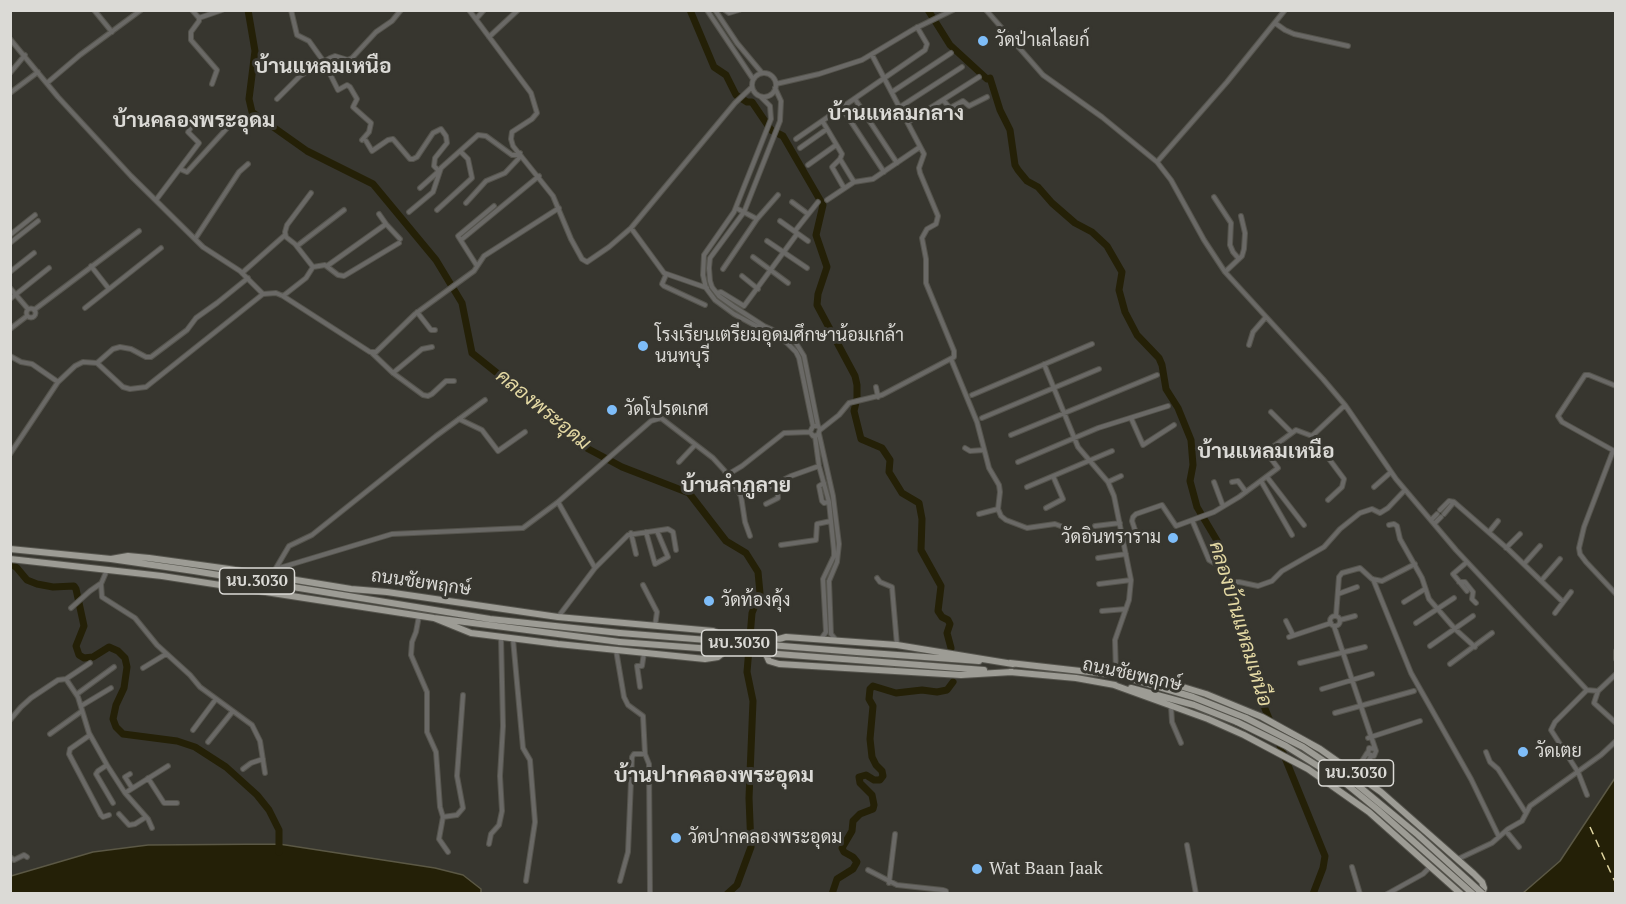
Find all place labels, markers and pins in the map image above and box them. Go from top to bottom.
place label: วัดป่าเลไลยก์ [995,30,1090,52]
marker: วัดป่าเลไลยก์ [976,34,990,48]
place label: โรงเรียนเตรียมอุดมศึกษาน้อมเกล้า นนทบุรี [655,325,904,368]
marker: โรงเรียนเตรียมอุดมศึกษาน้อมเกล้า นนทบุรี [636,339,650,353]
place label: วัดโปรดเกศ [624,399,709,421]
marker: วัดโปรดเกศ [605,403,619,417]
place label: วัดอินทราราม [1061,527,1161,549]
marker: วัดอินทราราม [1166,531,1180,545]
place label: วัดท้องคุ้ง [721,590,790,612]
marker: วัดท้องคุ้ง [702,594,716,608]
place label: วัดเตย [1535,741,1582,763]
marker: วัดเตย [1516,745,1530,759]
place label: วัดปากคลองพระอุดม [688,827,842,849]
marker: วัดปากคลองพระอุดม [669,831,683,845]
place label: Wat Baan Jaak [989,858,1103,880]
marker: Wat Baan Jaak [970,862,984,876]

